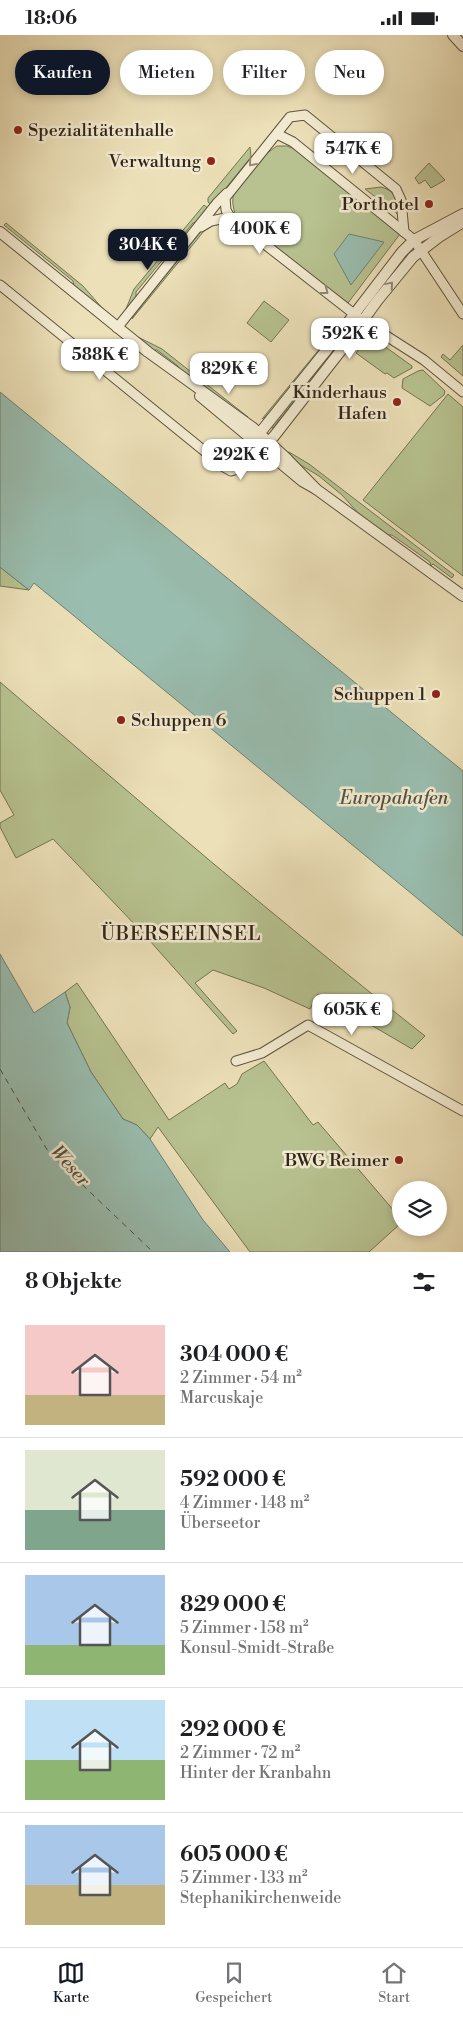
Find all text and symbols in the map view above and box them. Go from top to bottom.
text: 18:06 [25,6,77,30]
chip: Kaufen [15,50,110,95]
chip: Mieten [120,50,213,95]
chip: Filter [223,50,305,95]
chip: Neu [315,50,384,95]
place label: Spezialitätenhalle [28,119,174,142]
marker: Spezialitätenhalle [12,124,24,136]
pin: 547K € [312,133,394,175]
text: 547K € [325,139,381,159]
place label: Verwaltung [107,150,202,173]
marker: Verwaltung [205,155,217,167]
one-way arrow [249,158,258,167]
place label: Porthotel [342,193,420,216]
marker: Porthotel [423,198,435,210]
pin: 400K € [219,213,301,255]
text: 400K € [230,219,290,239]
pin: 304K € [107,229,189,271]
text: 304K € [119,235,177,255]
one-way arrow [385,282,393,291]
one-way arrow [319,285,329,294]
pin: 592K € [309,317,391,360]
text: 592K € [322,324,378,344]
pin: 588K € [59,339,141,381]
text: 588K € [72,345,128,365]
pin: 829K € [188,353,270,395]
text: 829K € [201,359,257,379]
place label: Kinderhaus Hafen [292,381,387,425]
marker: Kinderhaus Hafen [391,396,403,408]
pin: 292K € [200,439,282,481]
text: 292K € [213,445,269,465]
place label: Schuppen 1 [334,683,426,706]
marker: Schuppen 1 [430,688,442,700]
place label: Schuppen 6 [131,709,227,732]
marker: Schuppen 6 [115,714,127,726]
water label: Europahafen [339,786,449,810]
district label: ÜBERSEEINSEL [101,921,261,946]
pin: 605K € [311,993,393,1036]
text: 605K € [323,1000,381,1020]
water label: Weser [45,1140,96,1192]
place label: BWG Reimer [284,1149,389,1172]
marker: BWG Reimer [393,1154,405,1166]
map controls [392,1181,447,1236]
button: layers [392,1181,447,1236]
icon: filters [410,1268,438,1296]
text: 8 Objekte [25,1269,122,1295]
text: 304 000 € [180,1342,288,1368]
icon: home [65,1345,125,1405]
text: 2 Zimmer · 54 m² [180,1368,302,1388]
text: Marcuskaje [180,1388,263,1408]
text: 592 000 € [180,1467,286,1493]
icon: home [65,1470,125,1530]
text: 4 Zimmer · 148 m² [180,1493,309,1513]
text: Überseetor [180,1513,260,1533]
text: 829 000 € [180,1592,286,1618]
icon: home [65,1595,125,1655]
text: 5 Zimmer · 158 m² [180,1618,309,1638]
text: Konsul-Smidt-Straße [180,1638,334,1658]
text: 292 000 € [180,1717,286,1743]
icon: home [65,1720,125,1780]
text: 2 Zimmer · 72 m² [180,1743,300,1763]
text: Hinter der Kranbahn [180,1763,331,1783]
text: 605 000 € [180,1842,288,1868]
icon: home [65,1845,125,1905]
text: 5 Zimmer · 133 m² [180,1868,308,1888]
text: Stephanikirchenweide [180,1888,341,1908]
tab: Karte [53,1959,89,2007]
tab: Gespeichert [195,1959,272,2007]
tab: Start [378,1959,410,2007]

